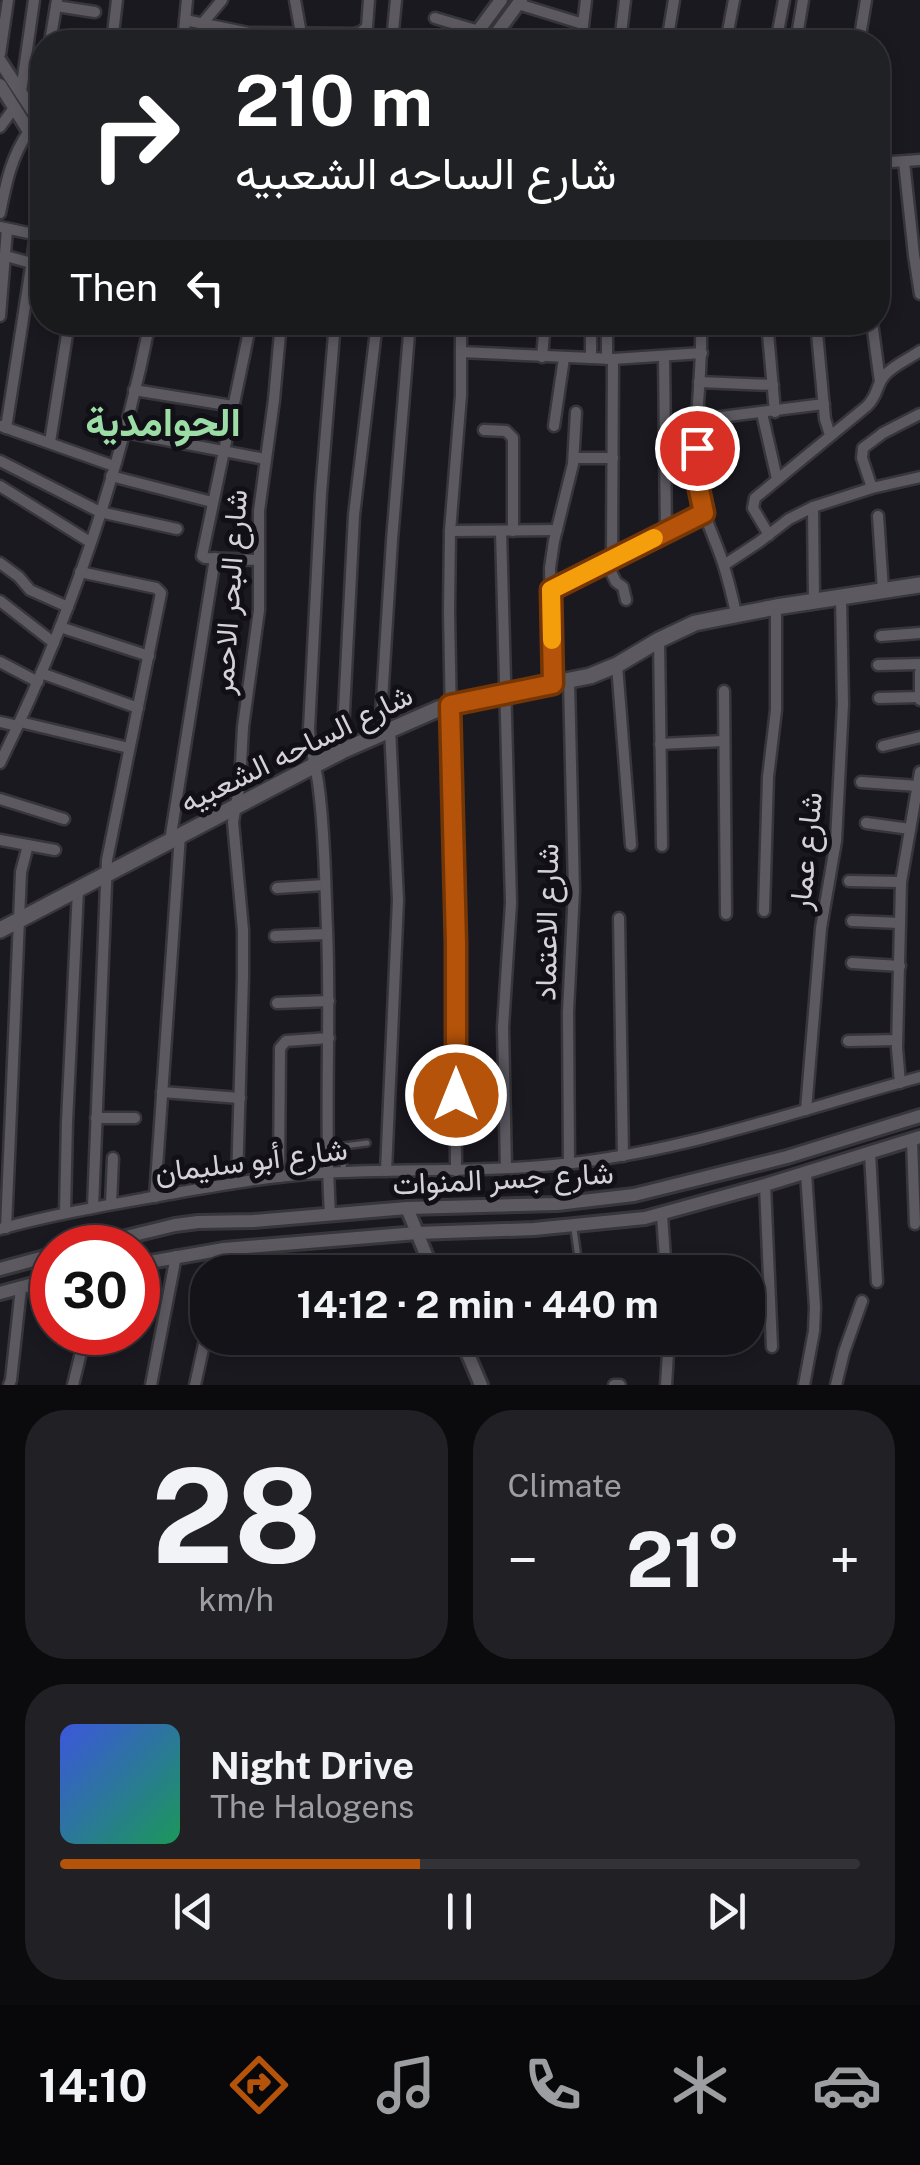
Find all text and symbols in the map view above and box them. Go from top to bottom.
text: 210 m [235,59,433,142]
icon: right [70,70,200,200]
text: شارع الساحه الشعبيه [235,146,616,199]
icon: left [178,260,233,315]
text: Then [70,265,158,310]
district label: الحوامدية [85,398,241,447]
pin [655,406,740,491]
icon: arrive [670,421,725,476]
street label: شارع البحر الاحمر [204,488,257,697]
street label: شارع الساحه الشعبيه [174,676,419,823]
street label: شارع عمار [781,790,832,913]
street label: شارع الاعتماد [527,843,568,1001]
position arrow [404,1043,508,1147]
street label: شارع أبو سليمان [153,1130,350,1193]
street label: شارع جسر المنوات [392,1154,615,1205]
speed limit sign: 30 [30,1225,160,1355]
text: 14:12 · 2 min · 440 m [296,1282,659,1327]
text: 28 [151,1440,321,1592]
text: Climate [508,1467,622,1504]
text: 21° [626,1516,741,1604]
text: − [508,1528,538,1592]
text: + [830,1528,860,1592]
text: km/h [199,1581,274,1618]
text: Night Drive [210,1743,414,1788]
text: The Halogens [210,1788,414,1825]
icon: previous [166,1884,221,1939]
icon: pause [432,1884,487,1939]
icon: next [699,1884,754,1939]
icon: directions [224,2050,294,2120]
icon: music [371,2050,441,2120]
icon: phone [518,2050,588,2120]
icon: climate [665,2050,735,2120]
icon: car [812,2050,882,2120]
text: 14:10 [38,2059,148,2112]

